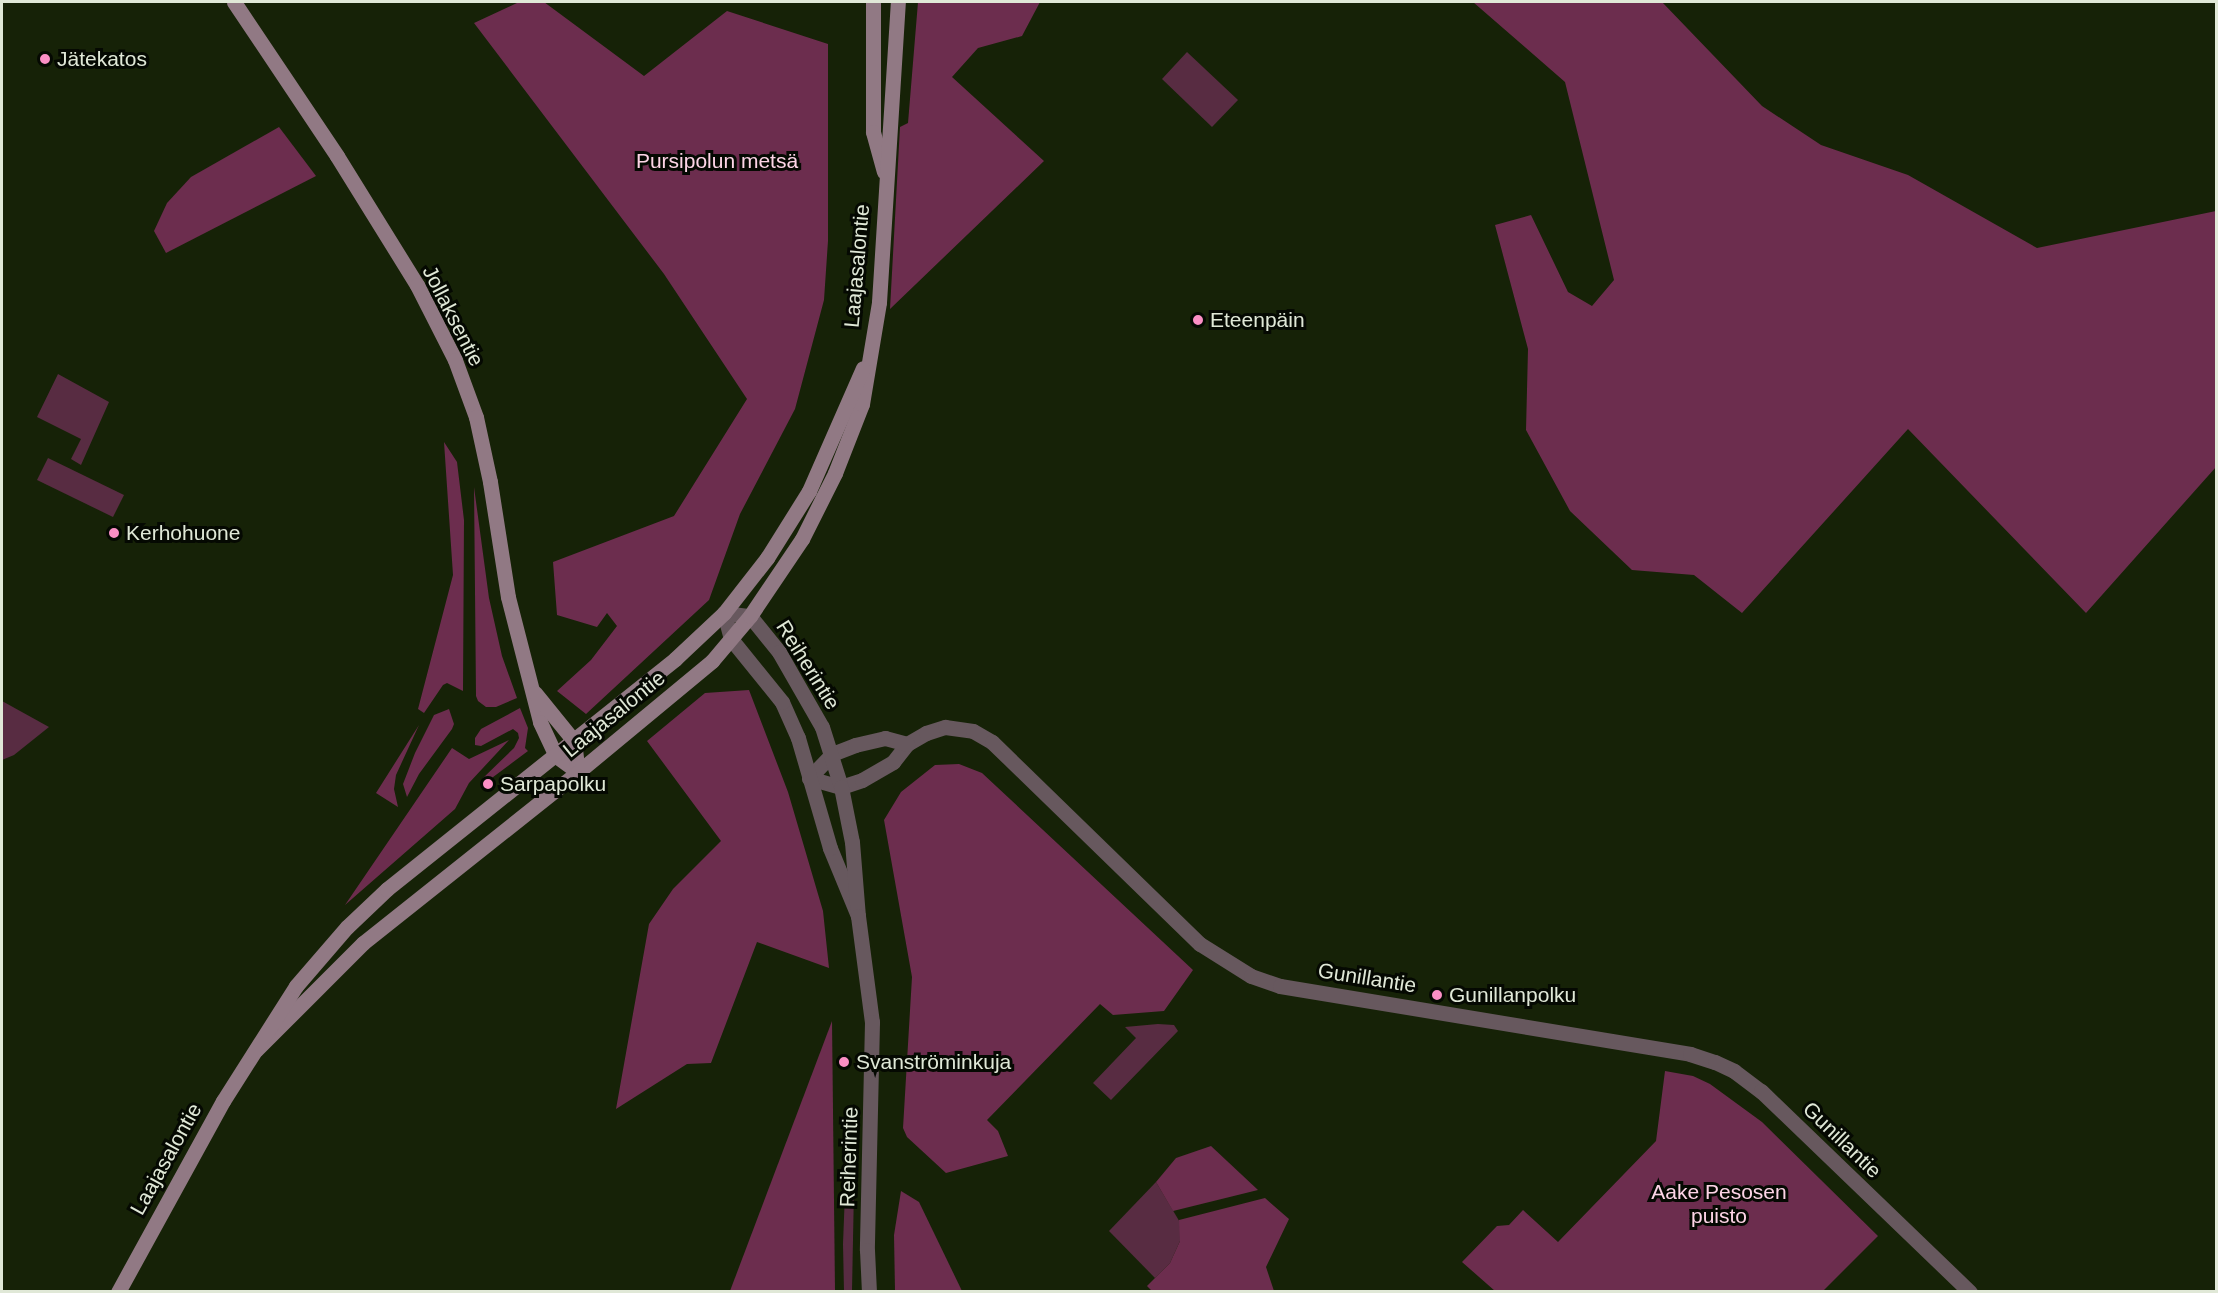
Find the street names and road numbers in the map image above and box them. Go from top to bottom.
street label: Laajasalontie [839,203,875,329]
street label: Jollaksentie [417,261,489,371]
street label: Reiherintie [771,616,845,714]
street label: Laajasalontie [558,665,670,763]
street label: Gunillantie [1316,958,1418,998]
street label: Gunillantie [1798,1096,1886,1184]
street label: Laajasalontie [125,1099,207,1219]
street label: Reiherintie [835,1106,863,1208]

